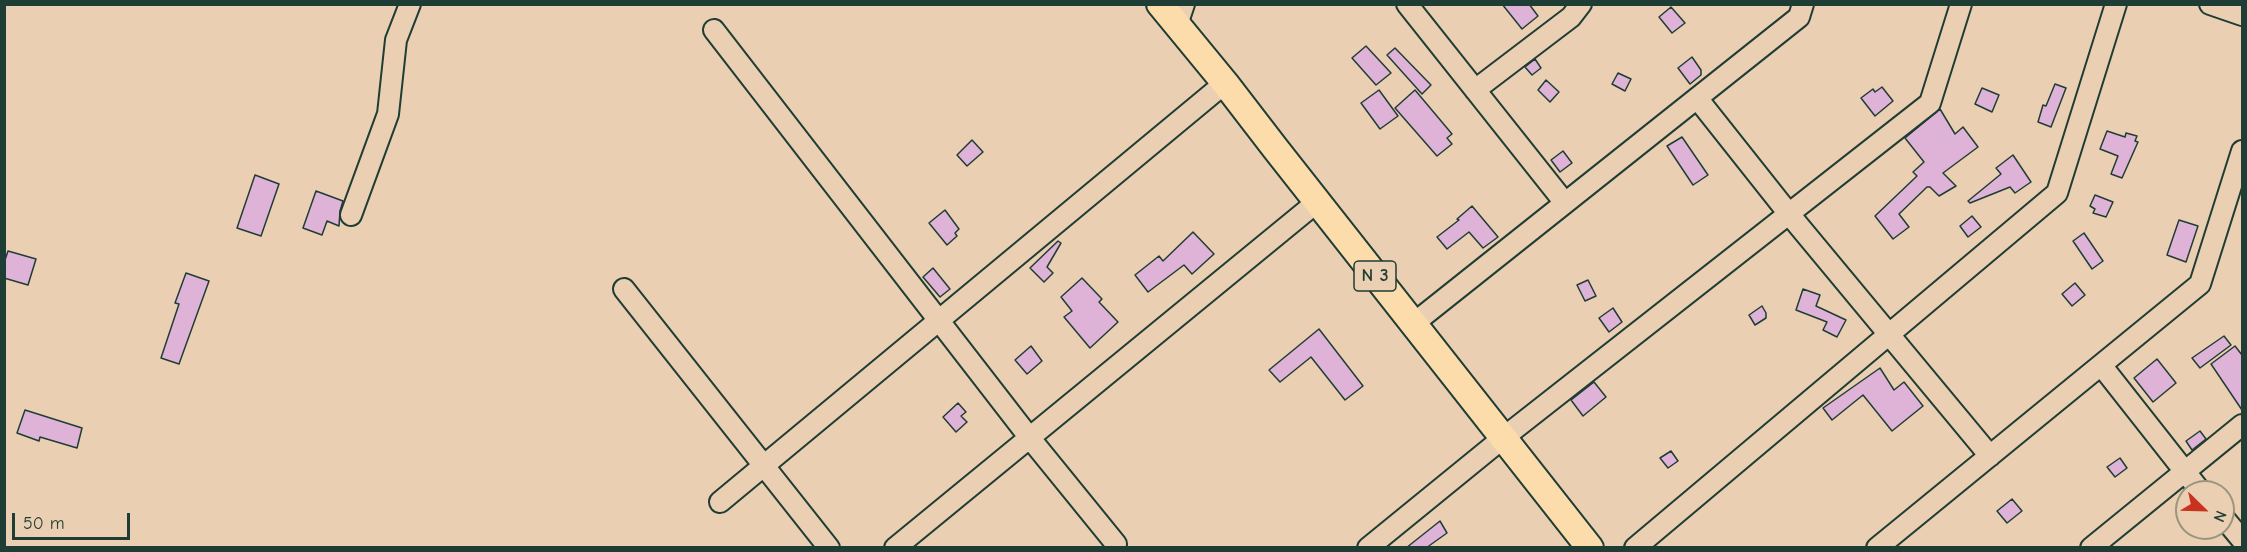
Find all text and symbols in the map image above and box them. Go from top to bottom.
road number: N 3 [1354,261,1396,291]
north arrow [2175,480,2235,540]
scale bar [15,501,134,539]
text: N [2209,508,2230,525]
text: 50 m [23,513,65,534]

